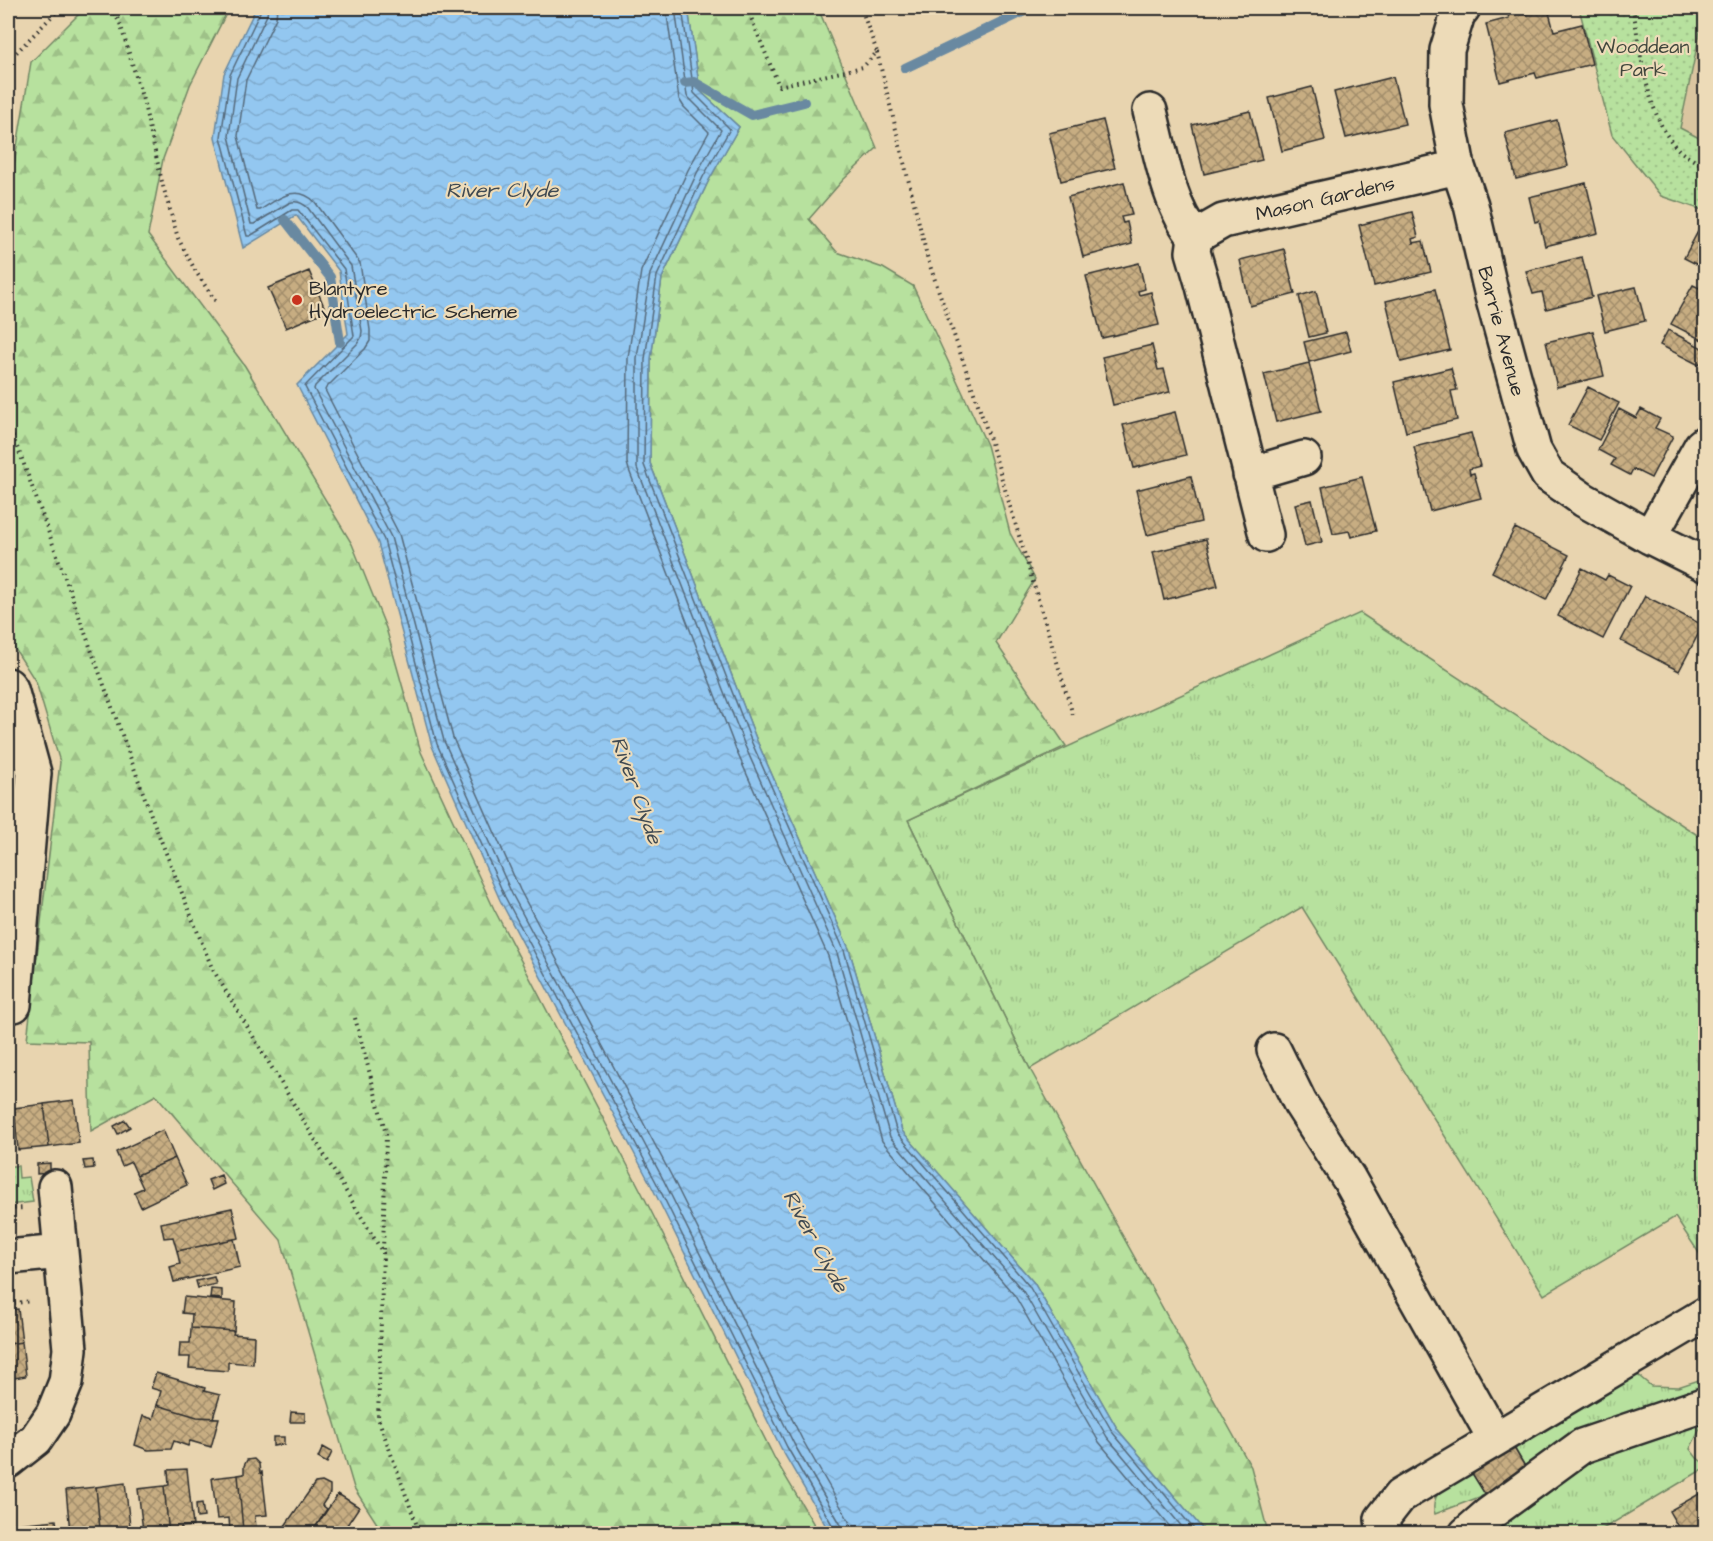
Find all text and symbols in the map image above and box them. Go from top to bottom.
park label: Wooddean Park [1597,33,1689,84]
street label: Mason Gardens [1253,169,1398,229]
water label: River Clyde [446,176,560,206]
street label: Barrie Avenue [1470,263,1532,399]
place label: Blantyre Hydroelectric Scheme [309,275,518,327]
marker: Blantyre Hydroelectric Scheme [290,293,304,307]
water label: River Clyde [603,732,670,850]
water label: River Clyde [775,1185,856,1299]

